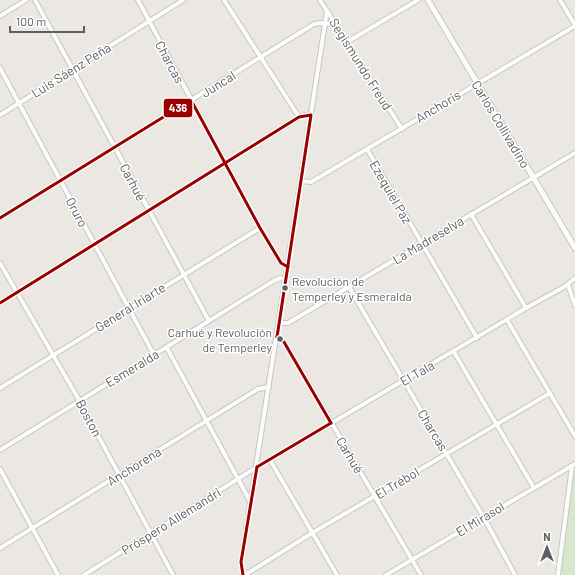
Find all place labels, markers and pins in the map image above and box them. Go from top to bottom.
place label: Revolución de Temperley y Esmeralda [292,274,412,303]
marker: Revolución de Temperley y Esmeralda [280,283,290,293]
place label: Carhué y Revolución de Temperley [168,325,272,354]
marker: Carhué y Revolución de Temperley [275,334,285,344]

